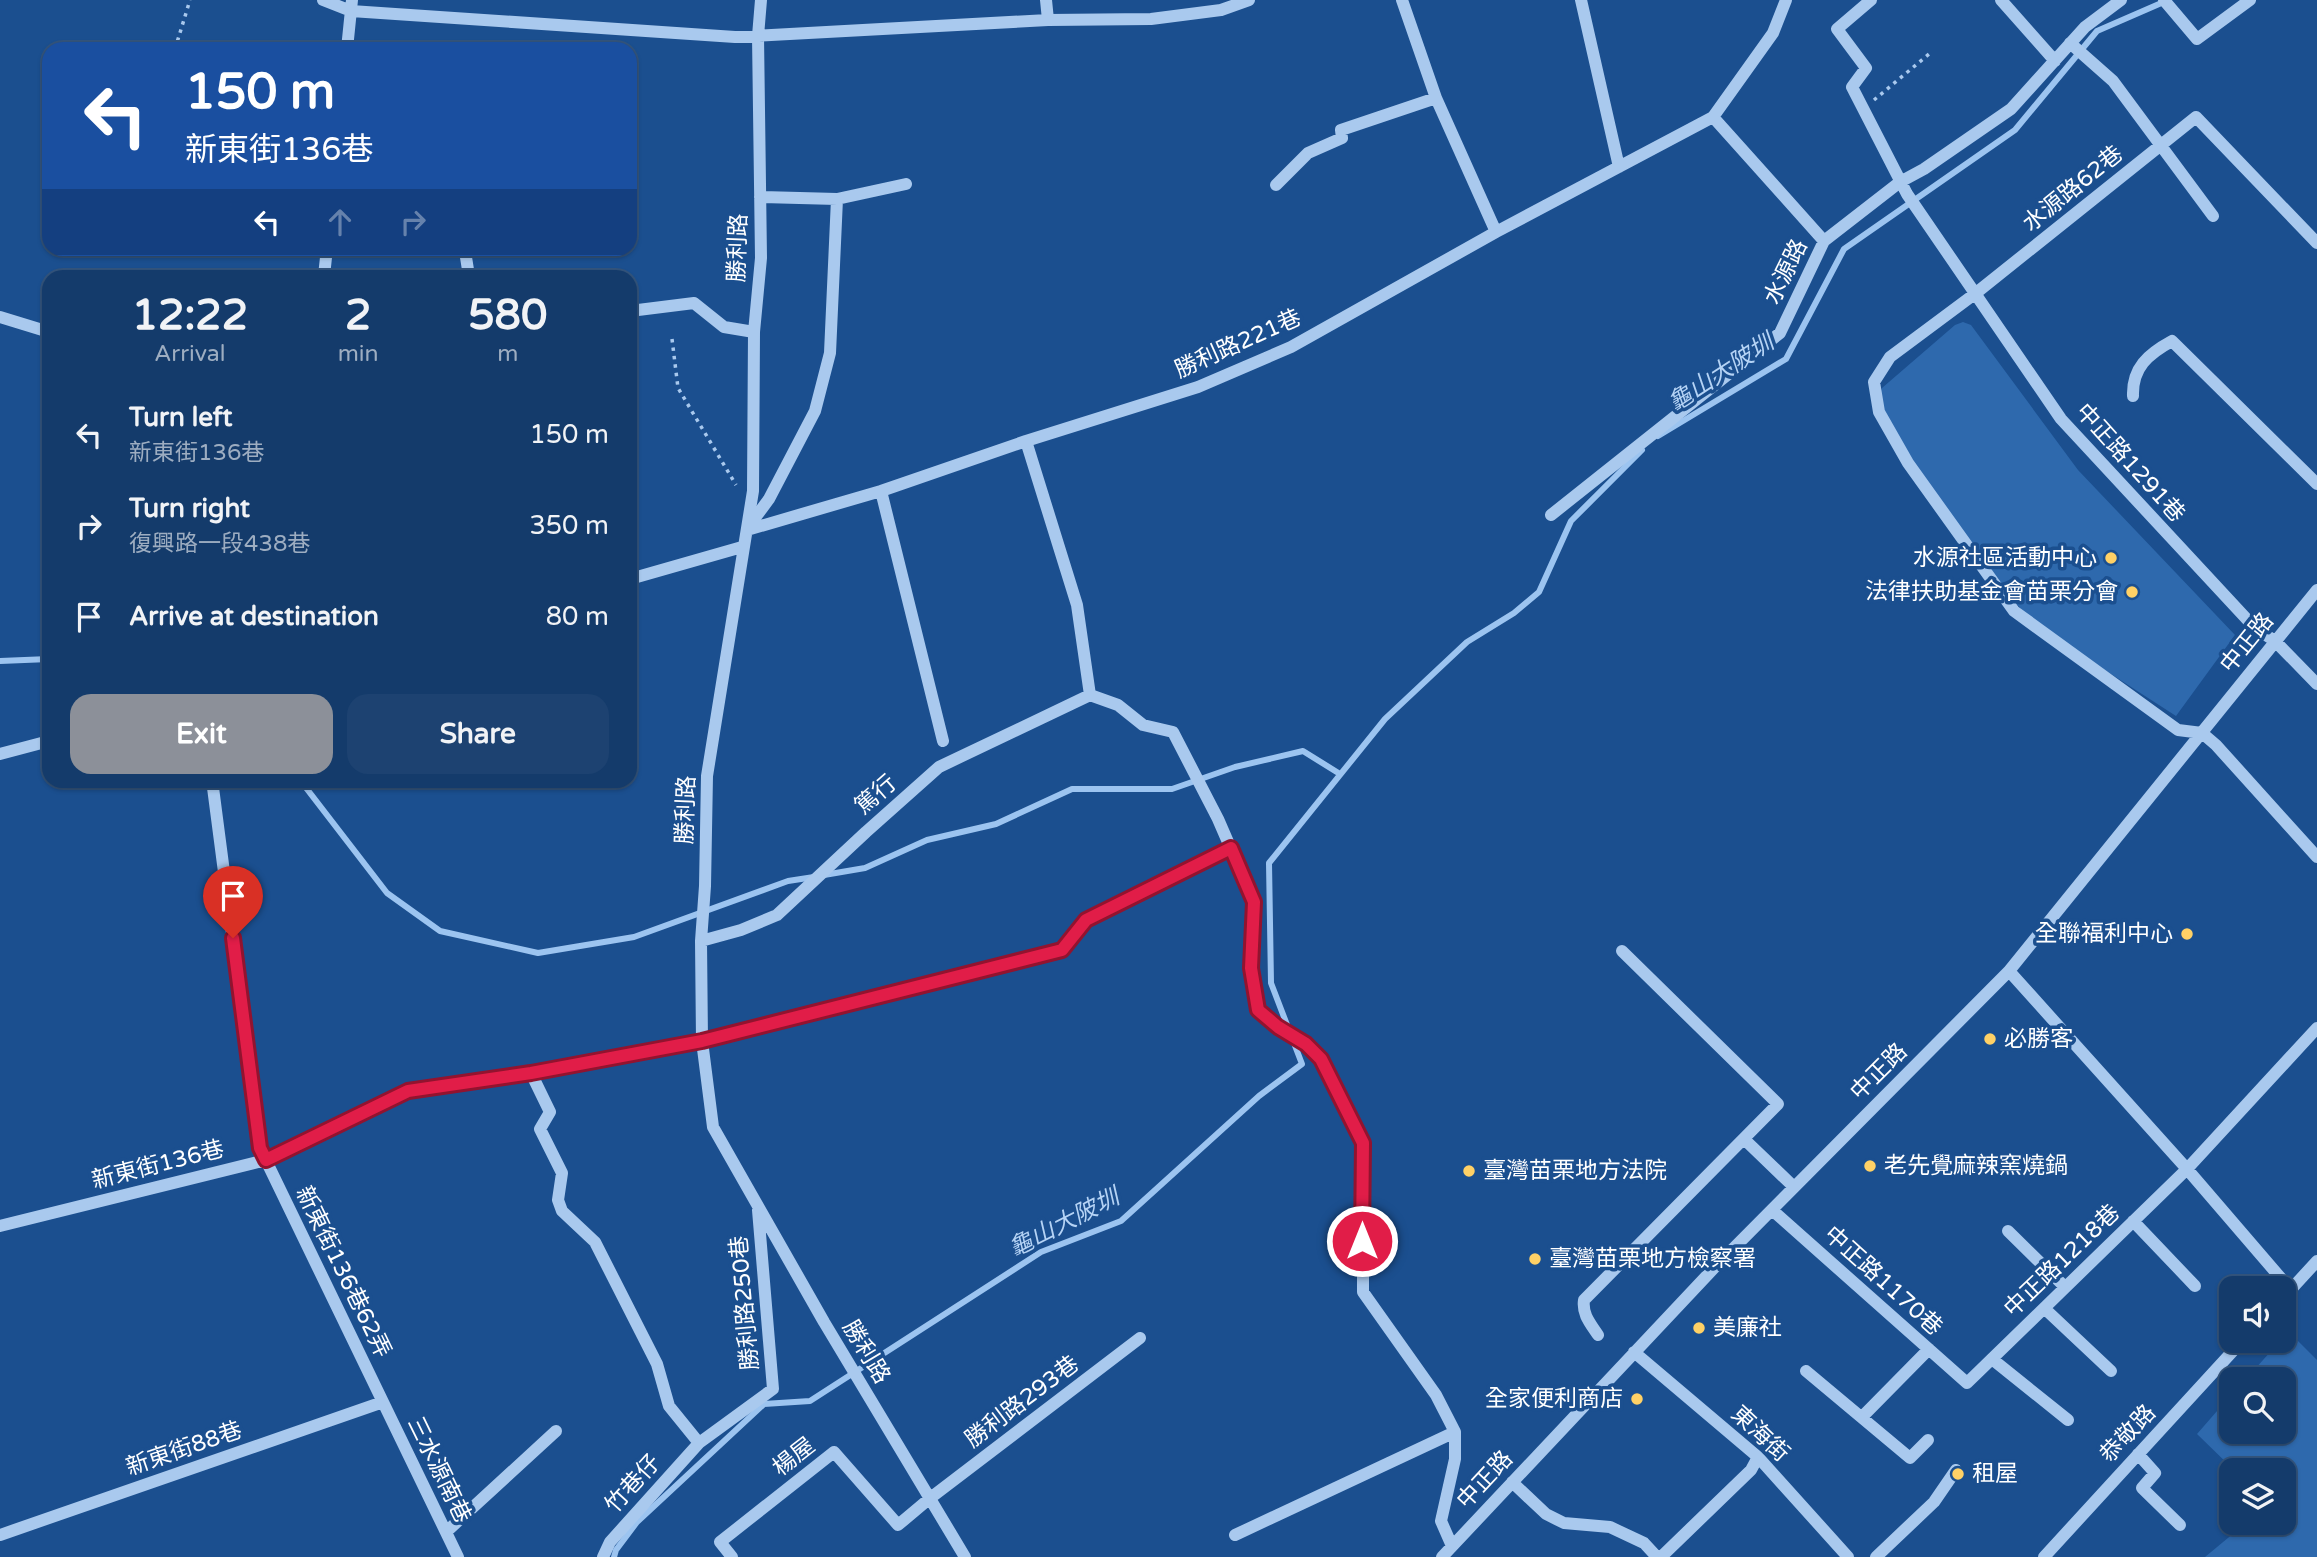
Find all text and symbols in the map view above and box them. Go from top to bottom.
text: 150 m [185,63,335,122]
icon: left [70,70,161,161]
text: 新東街136巷 [185,131,373,169]
street label: 水源路62巷 [2017,140,2129,238]
icon: left [248,203,286,241]
icon: ahead [321,203,359,241]
icon: right [394,203,432,241]
street label: 勝利路 [723,213,753,283]
street label: 水源路 [1758,235,1814,309]
text: 12:22 [132,290,248,341]
text: 2 [345,290,371,341]
text: 580 [468,290,547,341]
street label: 勝利路221巷 [1170,304,1306,384]
water label: 龜山大陂圳 [1663,327,1782,418]
text: Arrival [154,340,225,368]
text: min [338,340,379,368]
text: m [497,340,518,368]
street label: 中正路1291巷 [2069,398,2191,528]
text: Turn left [129,402,232,433]
icon: left [70,416,108,454]
text: 150 m [529,419,609,450]
text: 新東街136巷 [129,439,264,467]
text: Turn right [129,493,250,524]
icon: right [70,507,108,545]
text: 350 m [529,510,609,541]
text: 復興路一段438巷 [129,530,310,558]
place label: 水源社區活動中心 [1913,544,2097,572]
marker: 水源社區活動中心 [2103,550,2119,566]
place label: 法律扶助基金會苗栗分會 [1865,578,2118,606]
marker: 法律扶助基金會苗栗分會 [2124,584,2140,600]
icon: arrive [70,598,108,636]
text: Arrive at destination [129,601,379,632]
text: 80 m [546,601,609,632]
street label: 中正路 [2214,607,2280,679]
button: Exit [70,694,333,774]
button: Share [347,694,609,774]
street label: 篤行 [849,769,903,821]
street label: 勝利路 [671,775,701,845]
pin [203,866,263,938]
icon: arrive [214,877,252,915]
place label: 全聯福利中心 [2035,920,2173,948]
marker: 全聯福利中心 [2179,926,2195,942]
place label: 必勝客 [2004,1025,2073,1053]
marker: 必勝客 [1982,1031,1998,1047]
street label: 中正路 [1845,1038,1913,1106]
street label: 新東街136巷 [89,1135,227,1195]
place label: 老先覺麻辣窯燒鍋 [1884,1152,2068,1180]
place label: 臺灣苗栗地方法院 [1483,1157,1667,1185]
marker: 老先覺麻辣窯燒鍋 [1862,1158,1878,1174]
marker: 臺灣苗栗地方法院 [1461,1163,1477,1179]
water label: 龜山大陂圳 [1004,1181,1127,1263]
street label: 新東街136巷62弄 [289,1182,397,1362]
street label: 中正路1218巷 [1998,1199,2126,1323]
position arrow [1325,1204,1399,1278]
street label: 中正路1170巷 [1818,1220,1948,1342]
street label: 勝利路250巷 [725,1234,765,1372]
place label: 臺灣苗栗地方檢察署 [1549,1245,1756,1273]
marker: 臺灣苗栗地方檢察署 [1527,1251,1543,1267]
map controls [2219,1276,2296,1535]
button: sound [2219,1276,2296,1353]
place label: 美廉社 [1713,1314,1782,1342]
street label: 勝利路 [836,1315,896,1389]
marker: 美廉社 [1691,1320,1707,1336]
street label: 勝利路293巷 [960,1350,1084,1454]
button: search [2219,1367,2296,1444]
place label: 全家便利商店 [1485,1385,1623,1413]
marker: 全家便利商店 [1629,1391,1645,1407]
street label: 恭敬路 [2094,1399,2162,1469]
street label: 東海街 [1725,1400,1795,1468]
street label: 三水源南巷 [401,1412,477,1528]
street label: 新東街88巷 [122,1416,246,1482]
street label: 楊屋 [767,1432,821,1482]
street label: 中正路 [1451,1445,1519,1515]
street label: 竹巷仔 [600,1449,666,1519]
button: layers [2219,1458,2296,1535]
place label: 租屋 [1972,1460,2018,1488]
marker: 租屋 [1950,1466,1966,1482]

